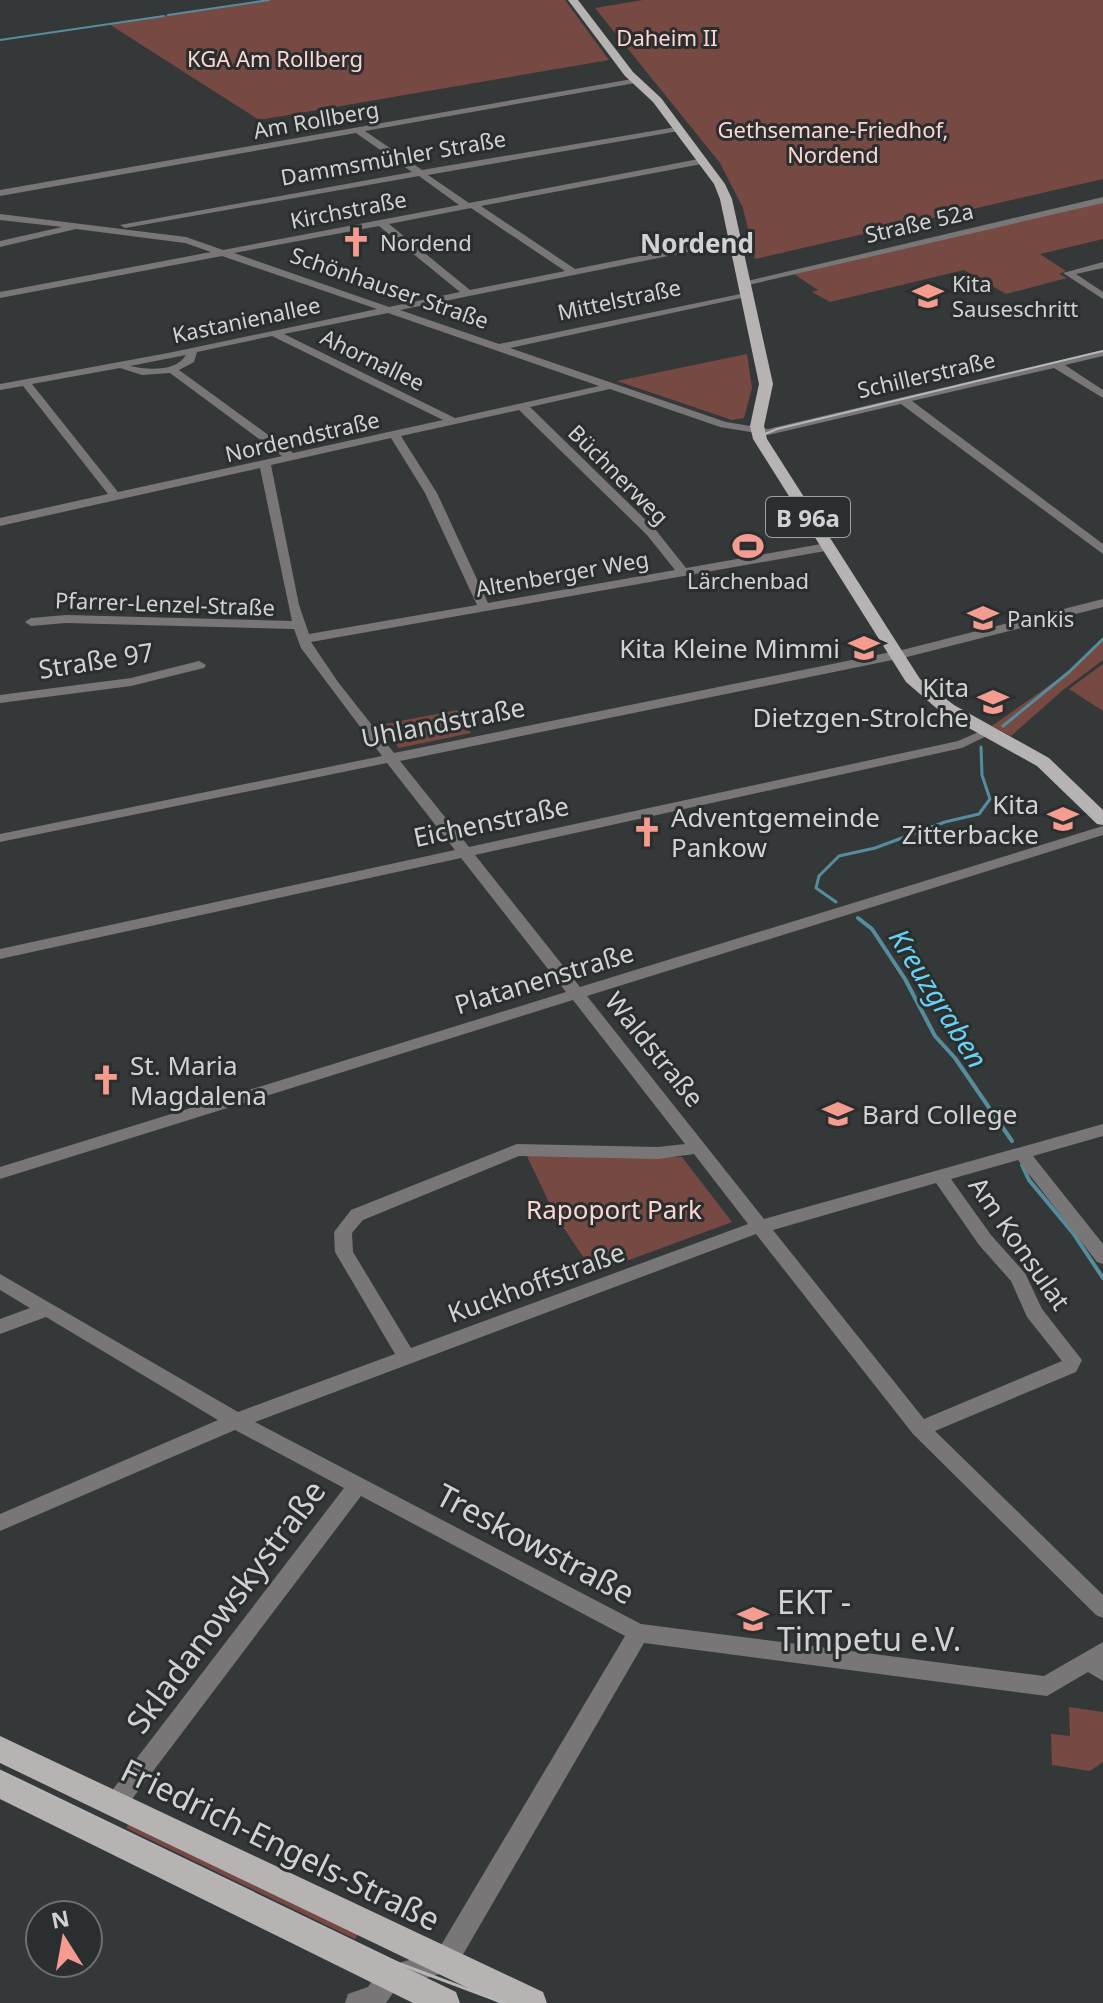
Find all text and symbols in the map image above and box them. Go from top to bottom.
park label: Daheim II [616,22,718,52]
park label: KGA Am Rollberg [187,43,363,73]
street label: Am Rollberg [251,93,381,145]
park label: Gethsemane-Friedhof, Nordend [718,114,948,169]
street label: Dammsmühler Straße [278,122,508,192]
street label: Kirchstraße [287,183,409,235]
street label: Straße 52a [862,195,976,249]
church icon: Nordend [339,225,373,259]
district label: Nordend [640,225,754,261]
place label: Nordend [380,227,472,257]
street label: Schönhauser Straße [287,239,493,335]
place label: Kita Sauseschritt [952,268,1078,323]
street label: Mittelstraße [555,271,683,327]
school or university icon: Kita Sauseschritt [911,279,945,313]
street label: Kastanienallee [169,289,323,349]
street label: Ahornallee [316,321,430,397]
street label: Schillerstraße [854,344,998,404]
street label: Nordendstraße [222,404,382,468]
street label: Büchnerweg [562,417,676,531]
road number: B 96a [766,497,850,537]
sports icon: Lärchenbad [731,529,765,563]
street label: Altenberger Weg [473,543,651,603]
place label: Lärchenbad [687,565,809,595]
street label: Pfarrer-Lenzel-Straße [55,584,275,622]
school or university icon: Pankis [966,601,1000,635]
place label: Pankis [1007,603,1074,633]
place label: Kita Kleine Mimmi [619,630,840,666]
school or university icon: Kita Kleine Mimmi [847,631,881,665]
street label: Straße 97 [36,633,156,687]
place label: Kita Dietzgen-Strolche [752,669,969,735]
school or university icon: Kita Dietzgen-Strolche [976,685,1010,719]
street label: Uhlandstraße [358,688,528,756]
place label: Kita Zitterbacke [902,786,1039,852]
street label: Eichenstraße [410,787,572,855]
place label: Adventgemeinde Pankow [671,799,880,865]
school or university icon: Kita Zitterbacke [1046,802,1080,836]
church icon: Adventgemeinde Pankow [630,815,664,849]
water label: Kreuzgraben [881,921,997,1075]
street label: Platanenstraße [450,934,638,1022]
street label: Waldstraße [597,984,713,1114]
place label: St. Maria Magdalena [130,1047,267,1113]
church icon: St. Maria Magdalena [89,1063,123,1097]
place label: Bard College [862,1096,1017,1132]
school or university icon: Bard College [821,1097,855,1131]
street label: Am Konsulat [961,1169,1079,1317]
park label: Rapoport Park [526,1191,702,1227]
street label: Kuckhoffstraße [442,1233,630,1331]
street label: Skladanowskystraße [116,1471,334,1741]
street label: Treskowstraße [429,1473,643,1613]
place label: EKT - Timpetu e.V. [777,1580,961,1660]
school or university icon: EKT - Timpetu e.V. [736,1602,770,1636]
street label: Friedrich-Engels-Straße [114,1748,448,1940]
north arrow [24,1899,104,1979]
text: N [48,1902,72,1935]

